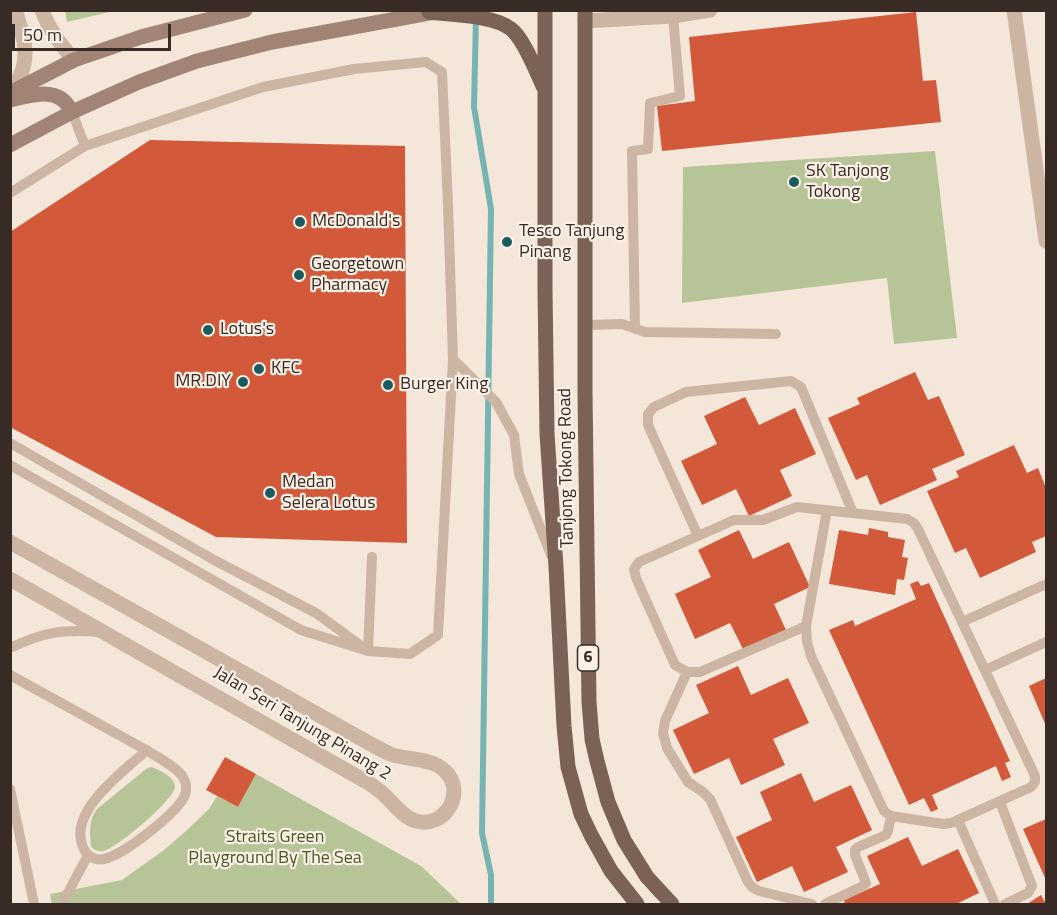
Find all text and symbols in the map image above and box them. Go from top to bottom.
scale bar [15,12,174,50]
text: 50 m [23,21,62,48]
place label: SK Tanjong Tokong [806,161,889,204]
marker: SK Tanjong Tokong [787,175,801,189]
place label: McDonald's [312,211,400,233]
marker: McDonald's [293,215,307,229]
place label: Tesco Tanjung Pinang [519,221,624,264]
marker: Tesco Tanjung Pinang [500,235,514,249]
place label: Georgetown Pharmacy [311,254,404,296]
marker: Georgetown Pharmacy [292,268,306,282]
place label: Lotus's [220,319,274,341]
marker: Lotus's [201,323,215,337]
place label: KFC [271,358,300,380]
marker: KFC [252,362,266,376]
place label: MR.DIY [175,371,231,393]
place label: Burger King [400,374,488,396]
marker: MR.DIY [236,375,250,389]
marker: Burger King [381,378,395,392]
street label: Tanjong Tokong Road [555,388,579,548]
place label: Medan Selera Lotus [282,472,376,514]
marker: Medan Selera Lotus [263,486,277,500]
road number: 6 [578,645,598,671]
street label: Jalan Seri Tanjung Pinang 2 [209,662,395,786]
park label: Straits Green Playground By The Sea [188,827,362,870]

